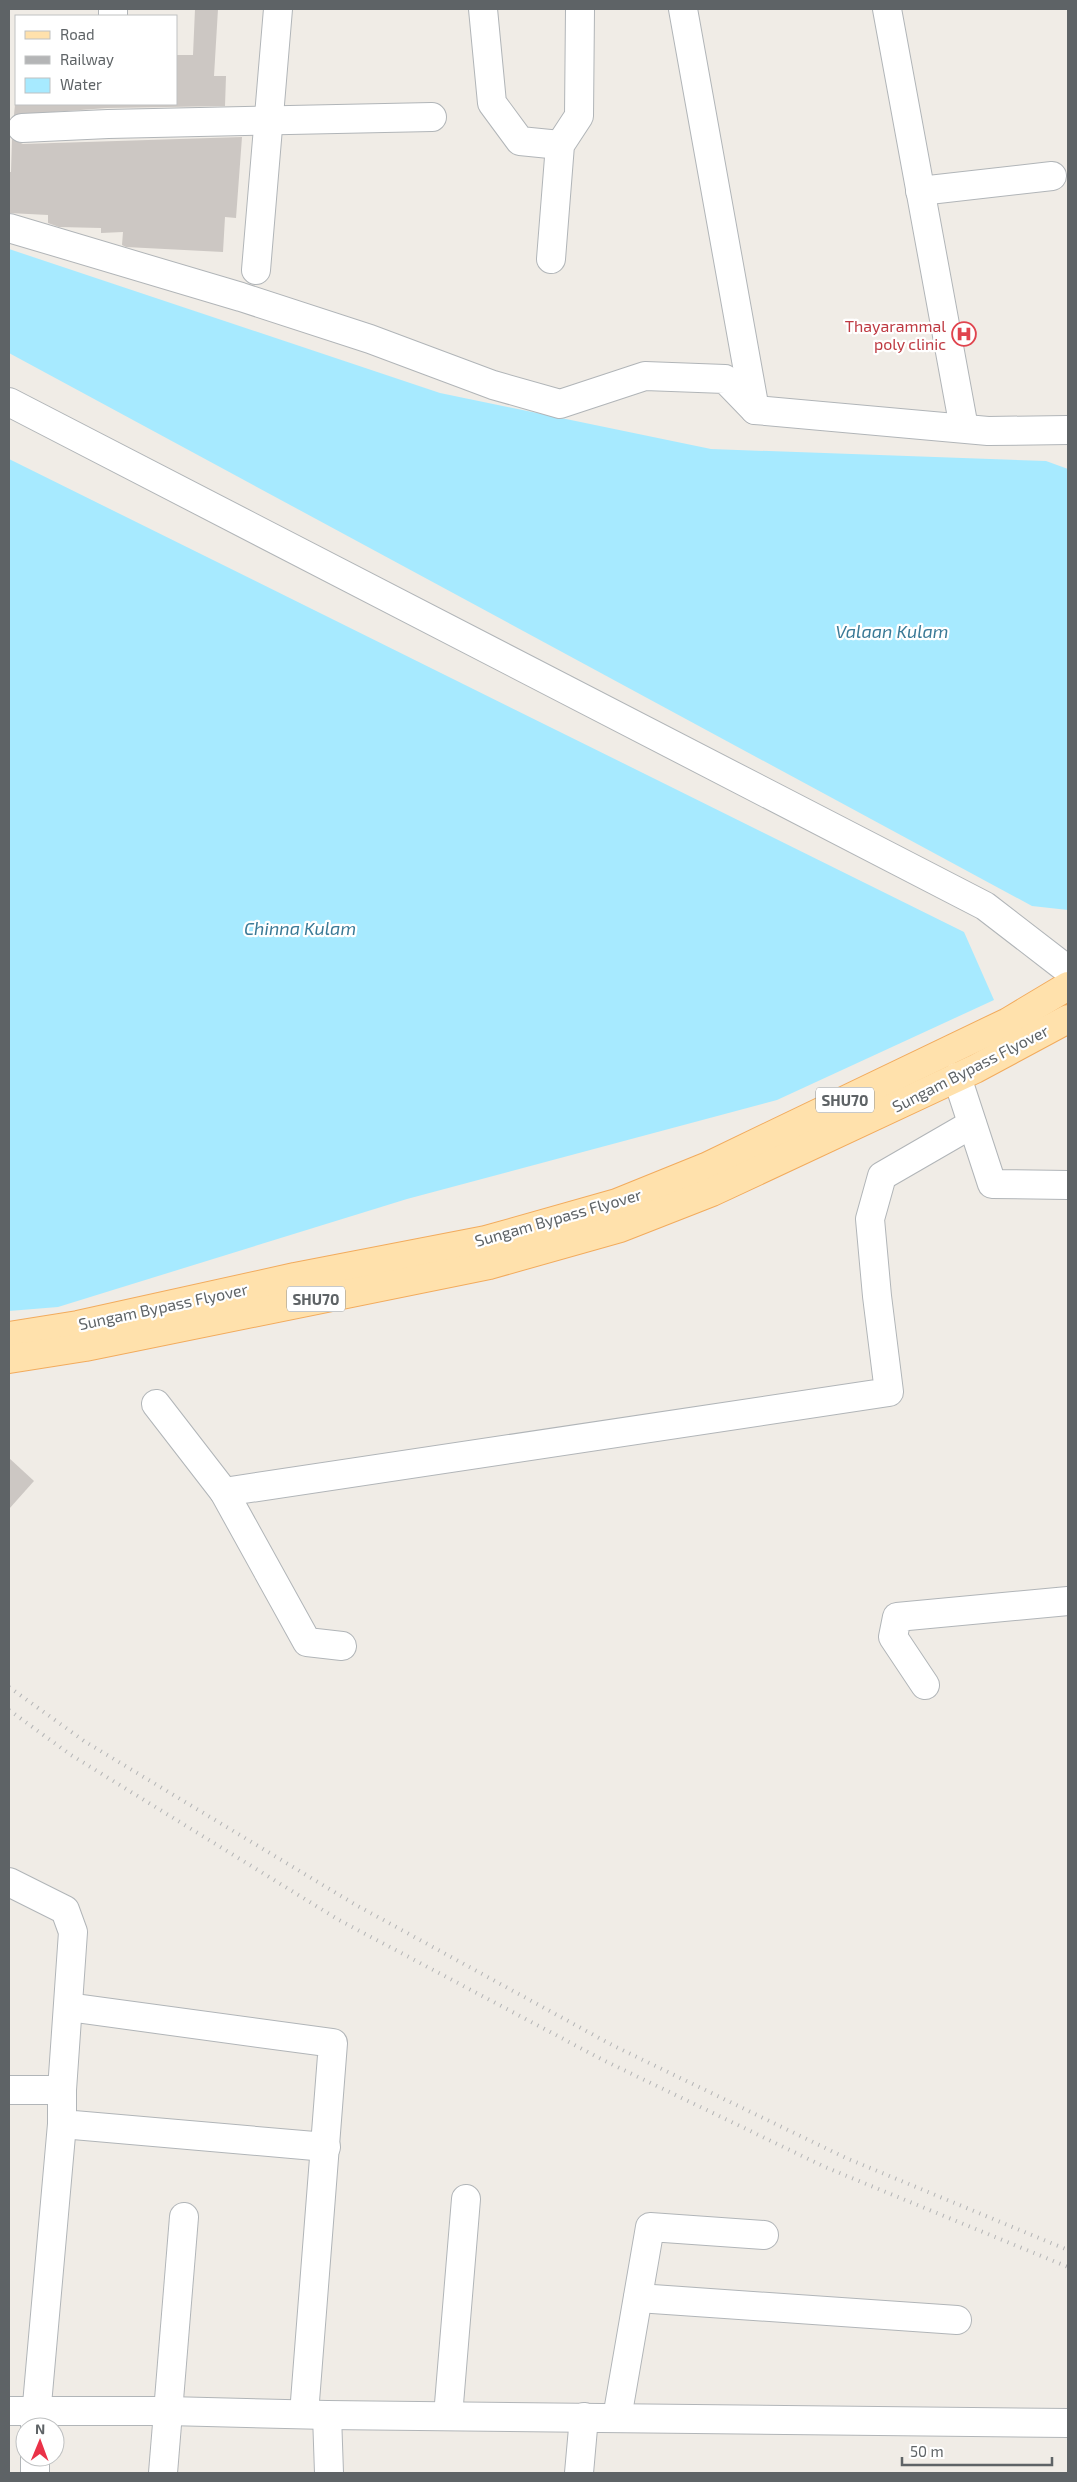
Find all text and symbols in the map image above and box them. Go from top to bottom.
legend [15,15,178,105]
text: Road [60,25,95,43]
text: Railway [60,50,114,68]
text: Water [60,75,102,93]
place label: Thayarammal poly clinic [845,316,946,353]
hospital icon: Thayarammal poly clinic [951,321,977,347]
water label: Valaan Kulam [836,620,948,642]
water label: Chinna Kulam [244,917,356,939]
street label: Sungam Bypass Flyover [889,1020,1052,1116]
road number: SHU70 [816,1088,874,1112]
street label: Sungam Bypass Flyover [472,1184,644,1250]
street label: Sungam Bypass Flyover [77,1279,250,1333]
road number: SHU70 [287,1286,345,1312]
north arrow [15,2417,65,2467]
text: N [35,2420,45,2437]
scale bar [902,2434,1052,2466]
text: 50 m [910,2442,944,2460]

